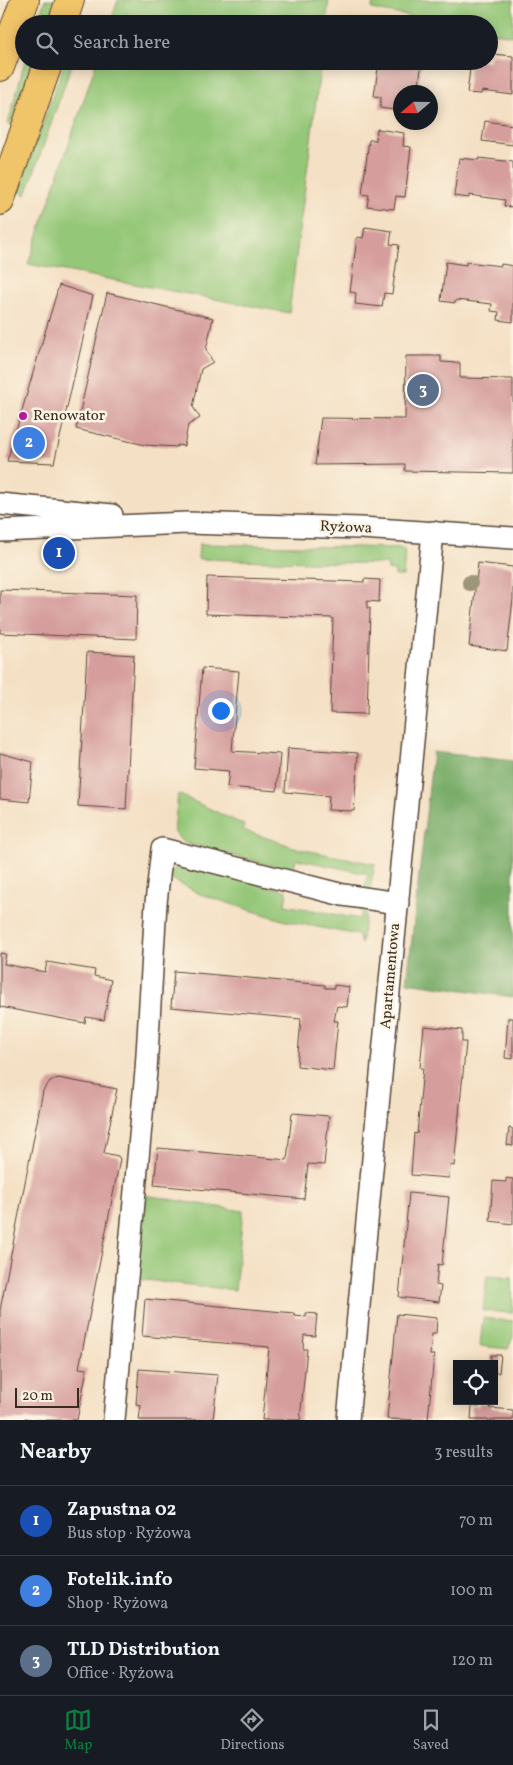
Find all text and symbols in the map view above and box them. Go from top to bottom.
search box [15,15,498,70]
icon: search [33,29,61,57]
text: Search here [73,30,170,56]
north arrow [393,85,438,130]
pin: 3 [407,371,439,409]
place label: Renowator [33,406,105,427]
marker: Renowator [17,410,29,422]
pin: 2 [13,424,45,462]
street label: Ryżowa [320,517,372,539]
pin: 1 [43,534,75,572]
your location [208,698,234,724]
street label: Apartamentowa [376,922,406,1030]
map controls [453,1360,498,1405]
button: locate [453,1360,498,1405]
scale bar [15,1385,79,1408]
text: 20 m [22,1387,53,1406]
text: Nearby [20,1438,91,1467]
text: 3 results [434,1442,493,1464]
text: Zapustna 02 [67,1497,177,1523]
text: 1 [33,1510,39,1532]
text: 70 m [459,1510,493,1532]
text: Bus stop · Ryżowa [67,1523,191,1545]
text: Fotelik.info [67,1567,173,1593]
text: 2 [32,1580,40,1602]
text: 100 m [450,1580,493,1602]
text: Shop · Ryżowa [67,1593,168,1615]
text: TLD Distribution [67,1637,220,1663]
text: 3 [32,1650,40,1672]
text: 120 m [451,1650,493,1672]
text: Office · Ryżowa [67,1663,174,1685]
tab: Map [64,1706,92,1755]
tab: Directions [220,1706,285,1755]
tab: Saved [413,1706,449,1755]

